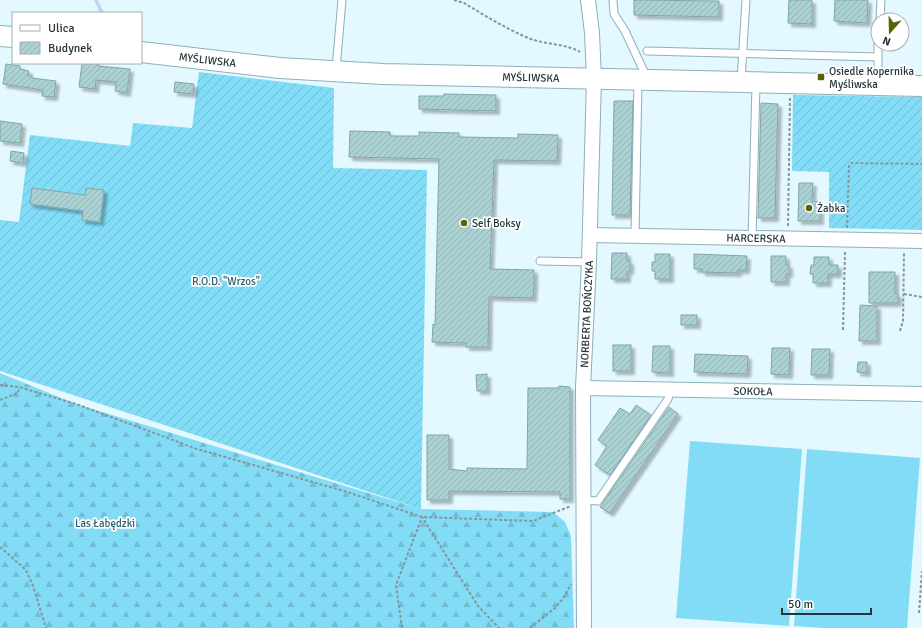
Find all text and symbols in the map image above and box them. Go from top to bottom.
legend [12,12,142,64]
north arrow [870,12,910,52]
text: Ulica [48,21,75,36]
text: N [881,34,893,48]
text: Budynek [48,41,92,56]
street label: MYŚLIWSKA [178,50,237,70]
place label: Osiedle Kopernika Myśliwska [829,65,914,91]
street label: MYŚLIWSKA [502,70,560,85]
marker: Osiedle Kopernika Myśliwska [816,72,826,82]
place label: Żabka [817,201,846,215]
marker: Żabka [804,203,814,213]
place label: Self Boksy [472,217,522,230]
marker: Self Boksy [459,218,469,228]
street label: HARCERSKA [726,231,786,246]
street label: NORBERTA BOŃCZYKA [578,260,596,368]
park label: R.O.D. "Wrzos" [192,275,260,288]
street label: SOKOŁA [733,385,773,398]
park label: Las Łabędzki [75,517,135,530]
scale bar [782,590,871,616]
text: 50 m [788,597,813,612]

